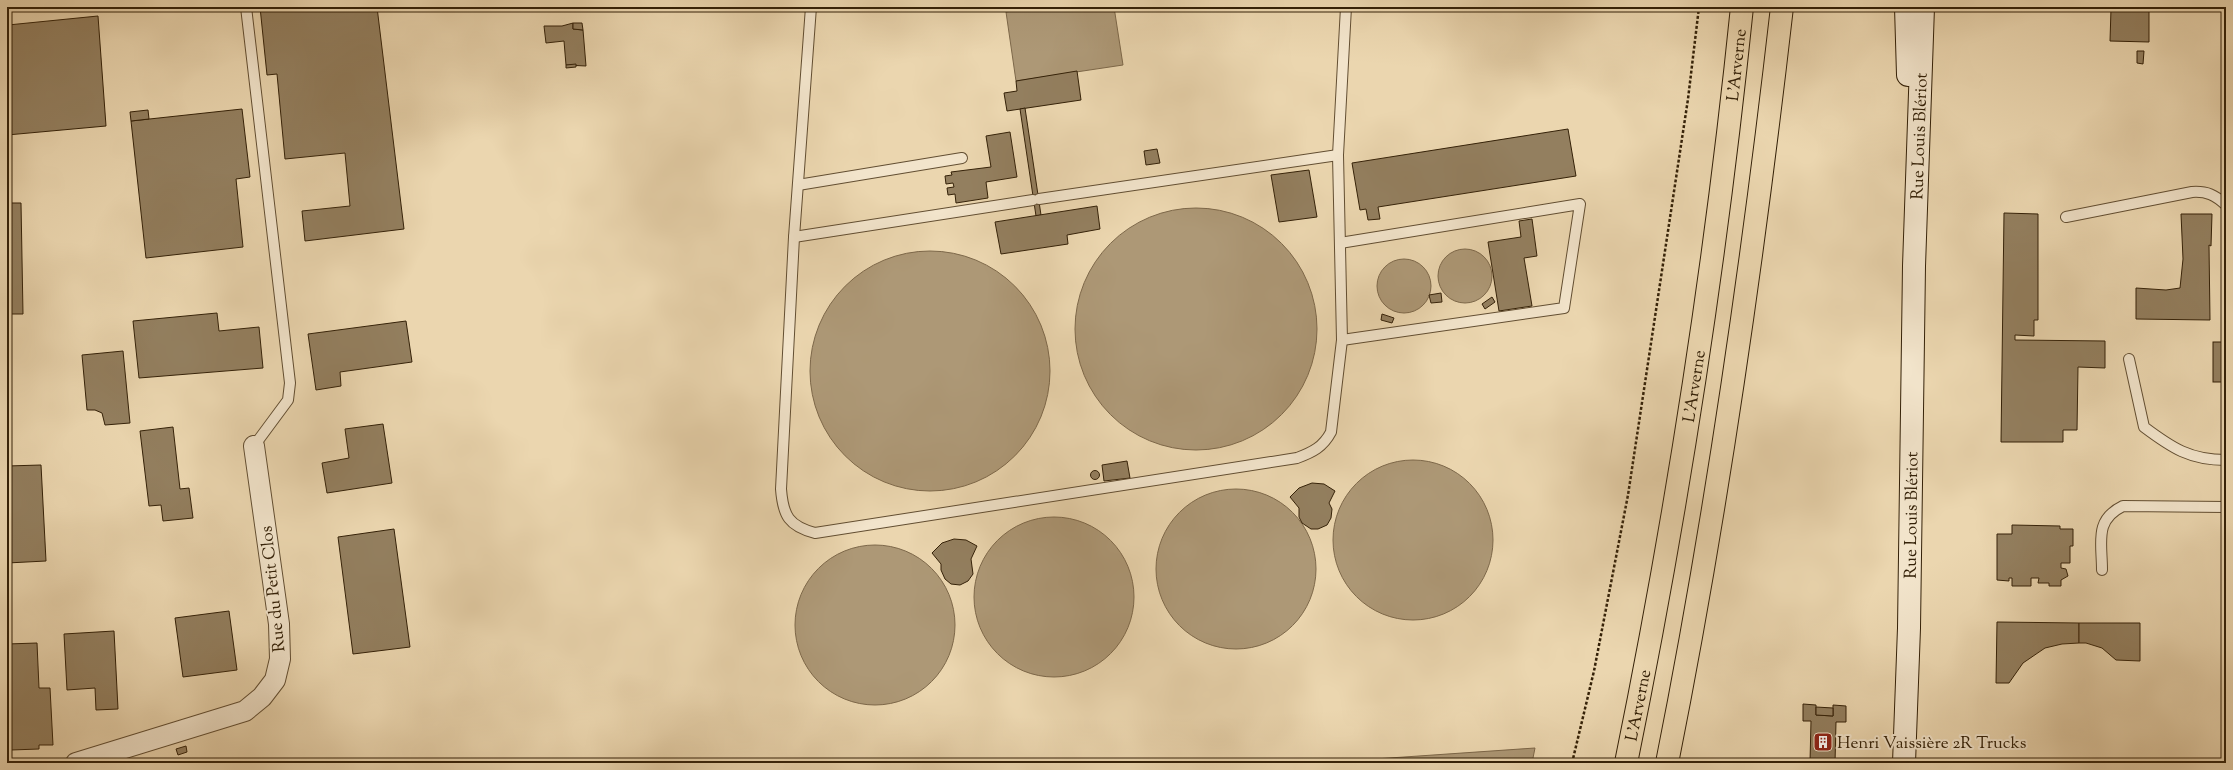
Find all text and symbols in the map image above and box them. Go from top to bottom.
street label: L'Arverne [1722,28,1754,103]
street label: Rue Louis Blériot [1906,72,1935,200]
street label: L'Arverne [1678,349,1713,424]
street label: Rue Louis Blériot [1900,451,1925,579]
street label: Rue du Petit Clos [255,524,293,653]
street label: L'Arverne [1621,667,1658,744]
building icon: Henri Vaissière 2R Trucks [1812,731,1834,753]
place label: Henri Vaissière 2R Trucks [1837,732,2027,756]

